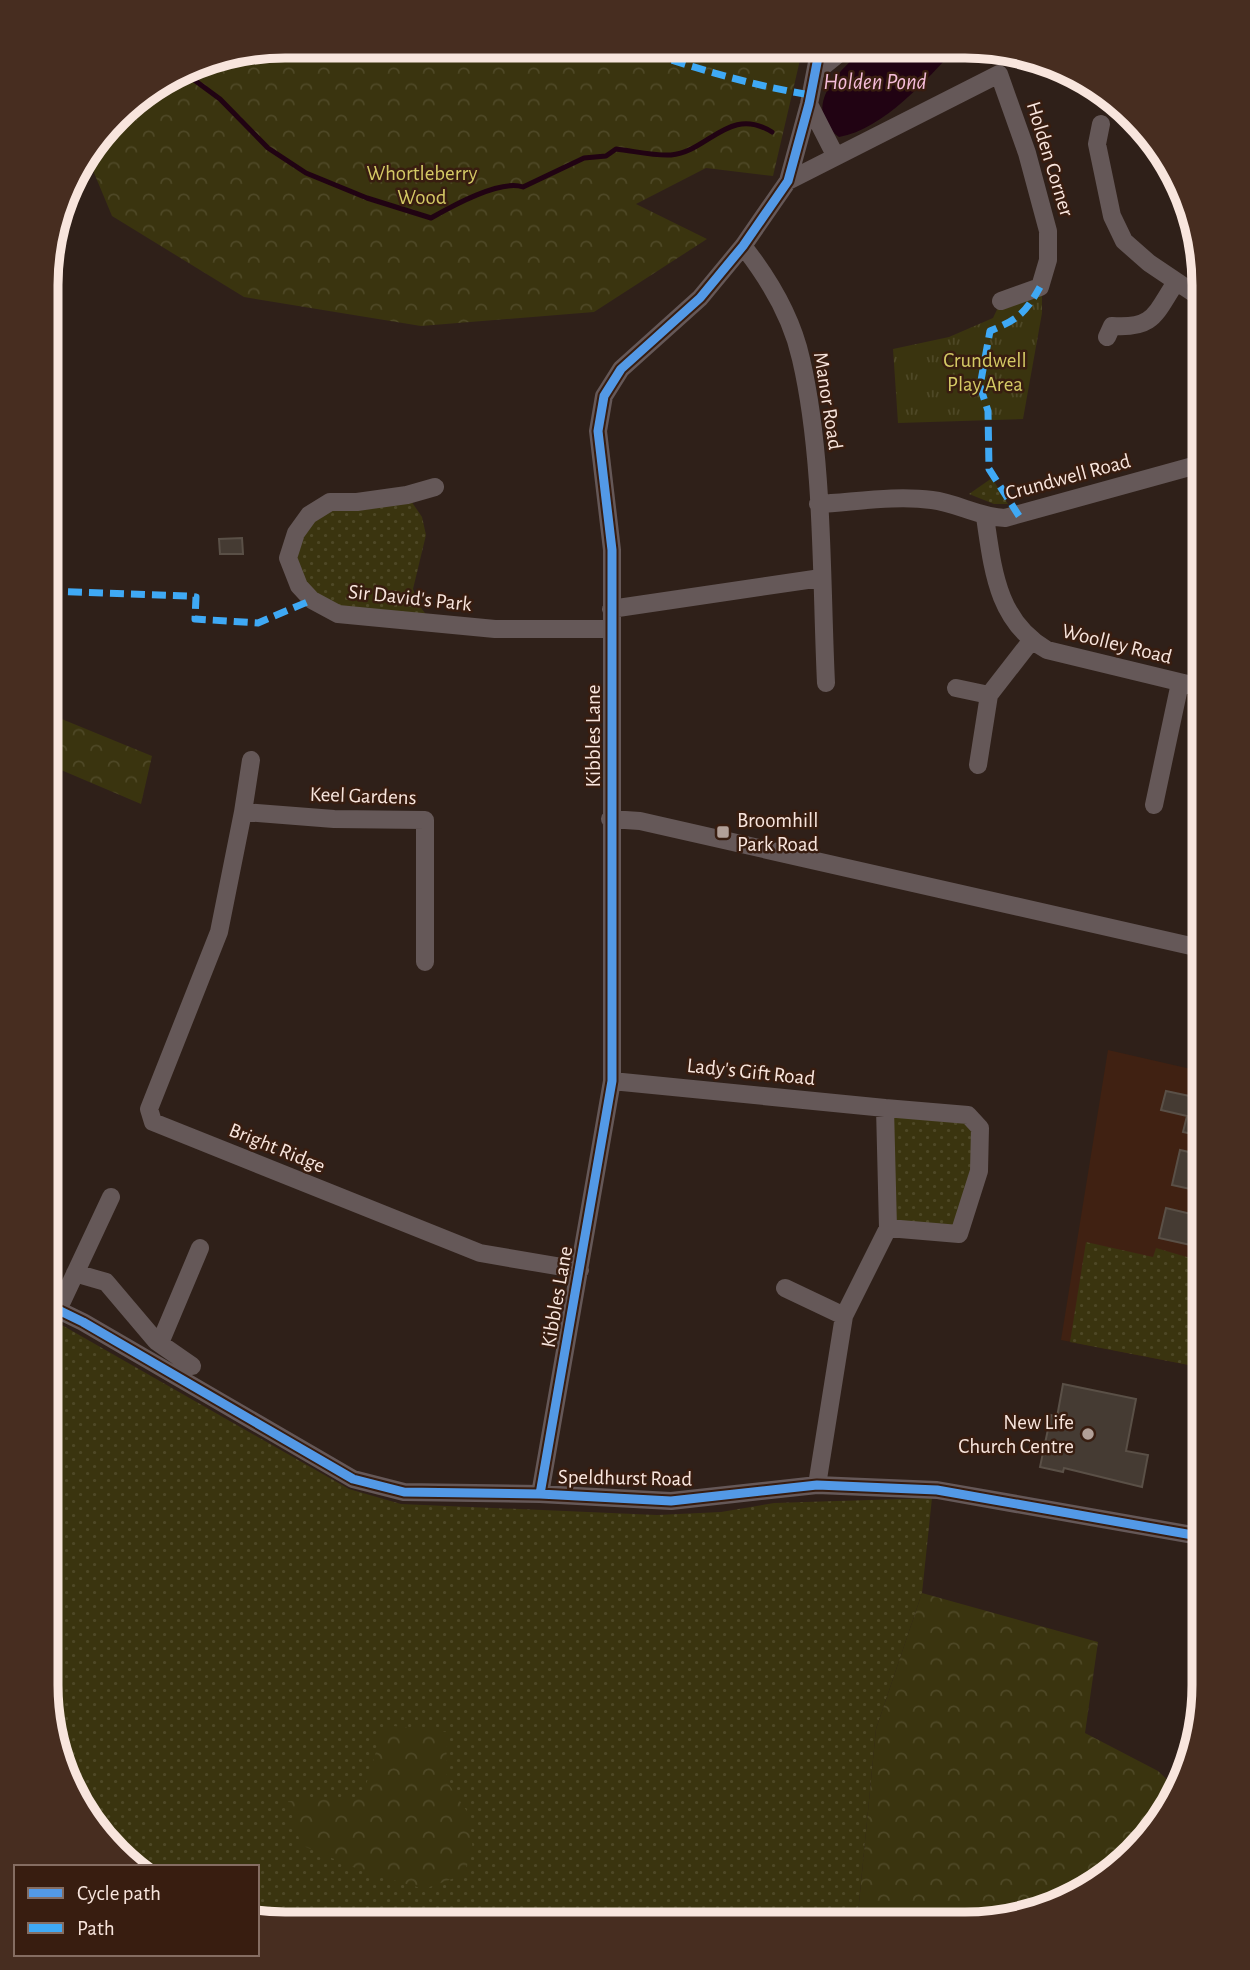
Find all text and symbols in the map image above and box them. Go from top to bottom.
water label: Holden Pond [823,71,927,94]
street label: Holden Corner [1023,99,1077,219]
park label: Whortleberry Wood [366,163,478,208]
park label: Crundwell Play Area [943,350,1027,395]
street label: Manor Road [810,351,846,452]
street label: Crundwell Road [1003,450,1133,504]
street label: Sir David's Park [347,581,473,615]
street label: Woolley Road [1060,620,1174,668]
street label: Kibbles Lane [583,684,604,788]
street label: Keel Gardens [309,784,417,808]
place label: Broomhill Park Road [737,810,819,855]
marker: Broomhill Park Road [715,824,731,840]
street label: Lady's Gift Road [686,1055,816,1089]
street label: Bright Ridge [226,1119,328,1177]
street label: Kibbles Lane [538,1244,576,1350]
place label: New Life Church Centre [958,1412,1074,1457]
marker: New Life Church Centre [1080,1426,1096,1442]
street label: Speldhurst Road [558,1466,692,1490]
legend [14,1865,259,1956]
text: Cycle path [77,1883,161,1904]
text: Path [77,1918,115,1939]

